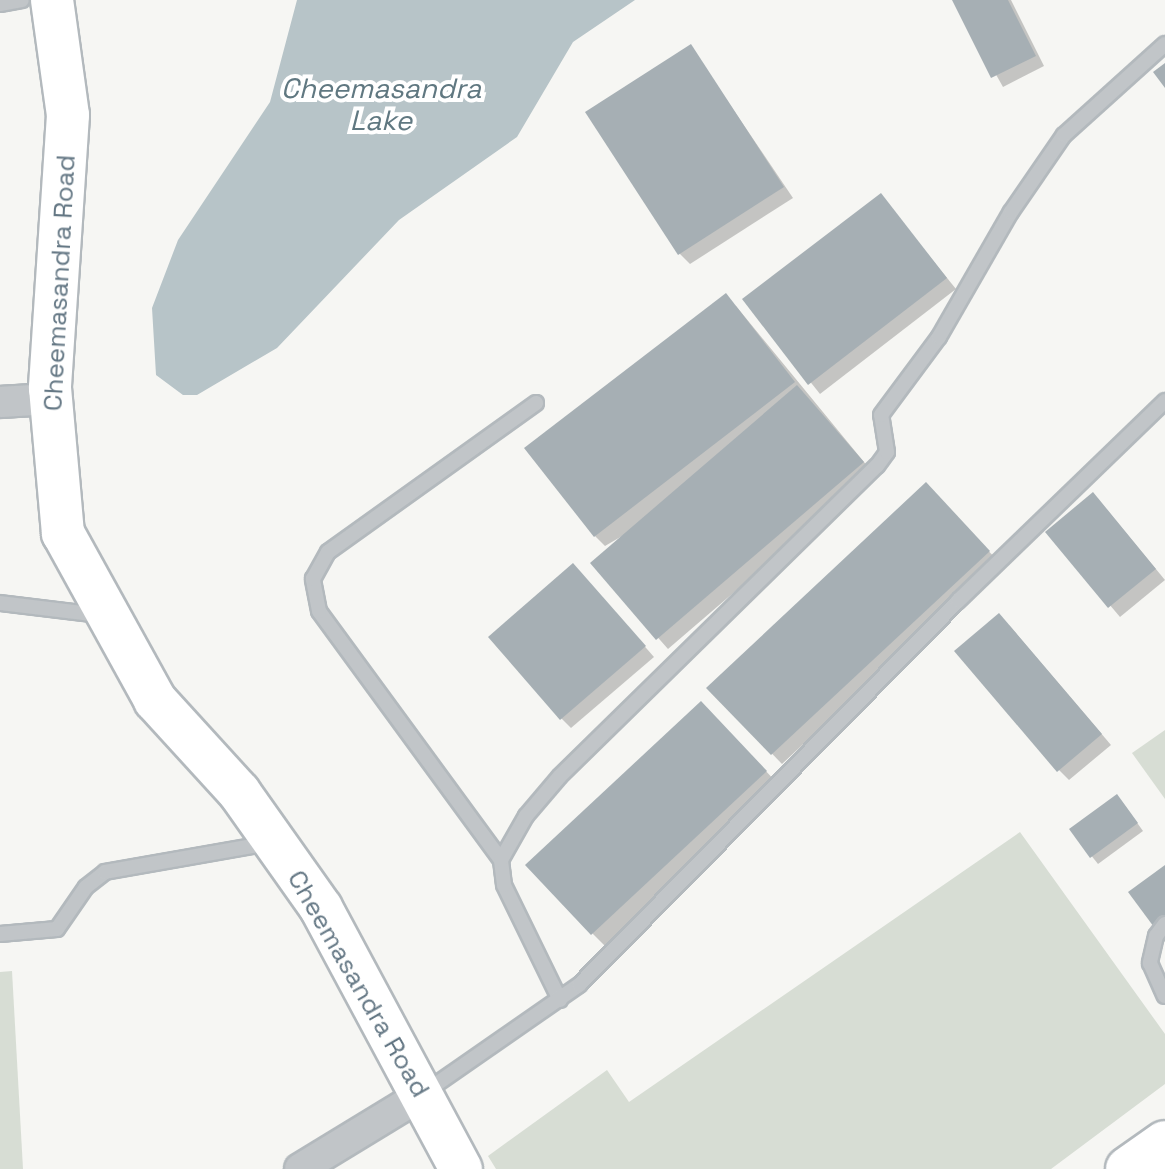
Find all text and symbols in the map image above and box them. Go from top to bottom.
water label: Cheemasandra Lake [281,71,481,137]
street label: Cheemasandra Road [38,154,82,412]
street label: Cheemasandra Road [280,865,436,1103]

